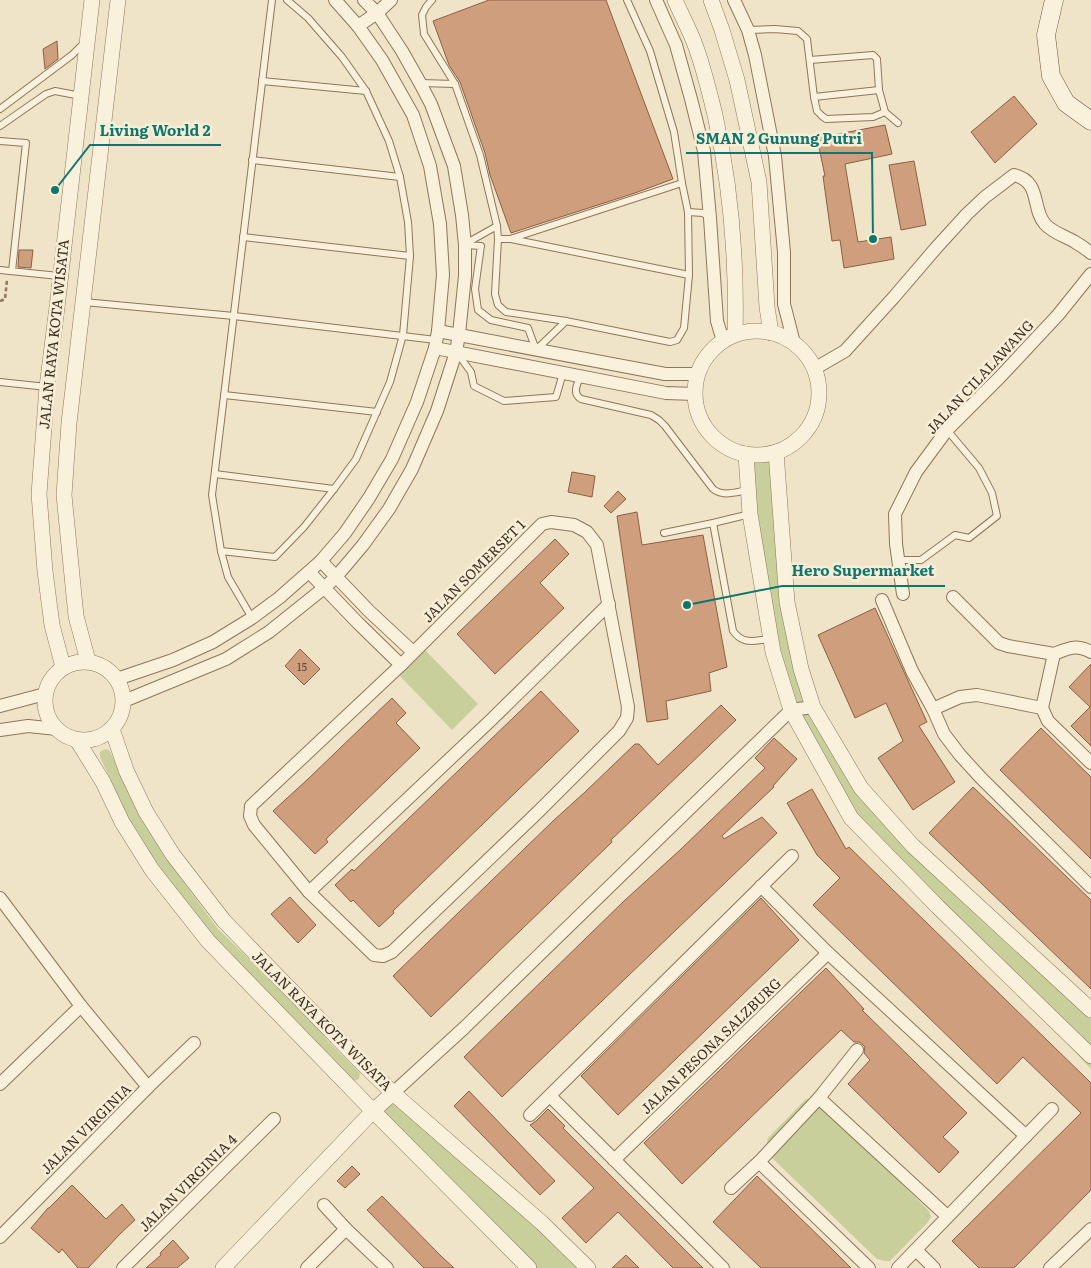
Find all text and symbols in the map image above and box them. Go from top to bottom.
callout: Living World 2 [90,115,221,145]
text: Living World 2 [100,118,210,141]
callout: SMAN 2 Gunung Putri [686,123,872,153]
text: SMAN 2 Gunung Putri [696,126,862,149]
street label: JALAN RAYA KOTA WISATA [33,237,73,430]
street label: JALAN CILALAWANG [921,314,1038,438]
street label: JALAN SOMERSET 1 [417,514,529,626]
callout: Hero Supermarket [782,556,945,586]
text: Hero Supermarket [792,558,935,581]
house number: 15 [297,658,307,674]
street label: JALAN RAYA KOTA WISATA [248,946,398,1095]
street label: JALAN PESONA SALZBURG [636,972,785,1118]
street label: JALAN VIRGINIA [36,1078,135,1178]
street label: JALAN VIRGINIA 4 [134,1129,241,1236]

